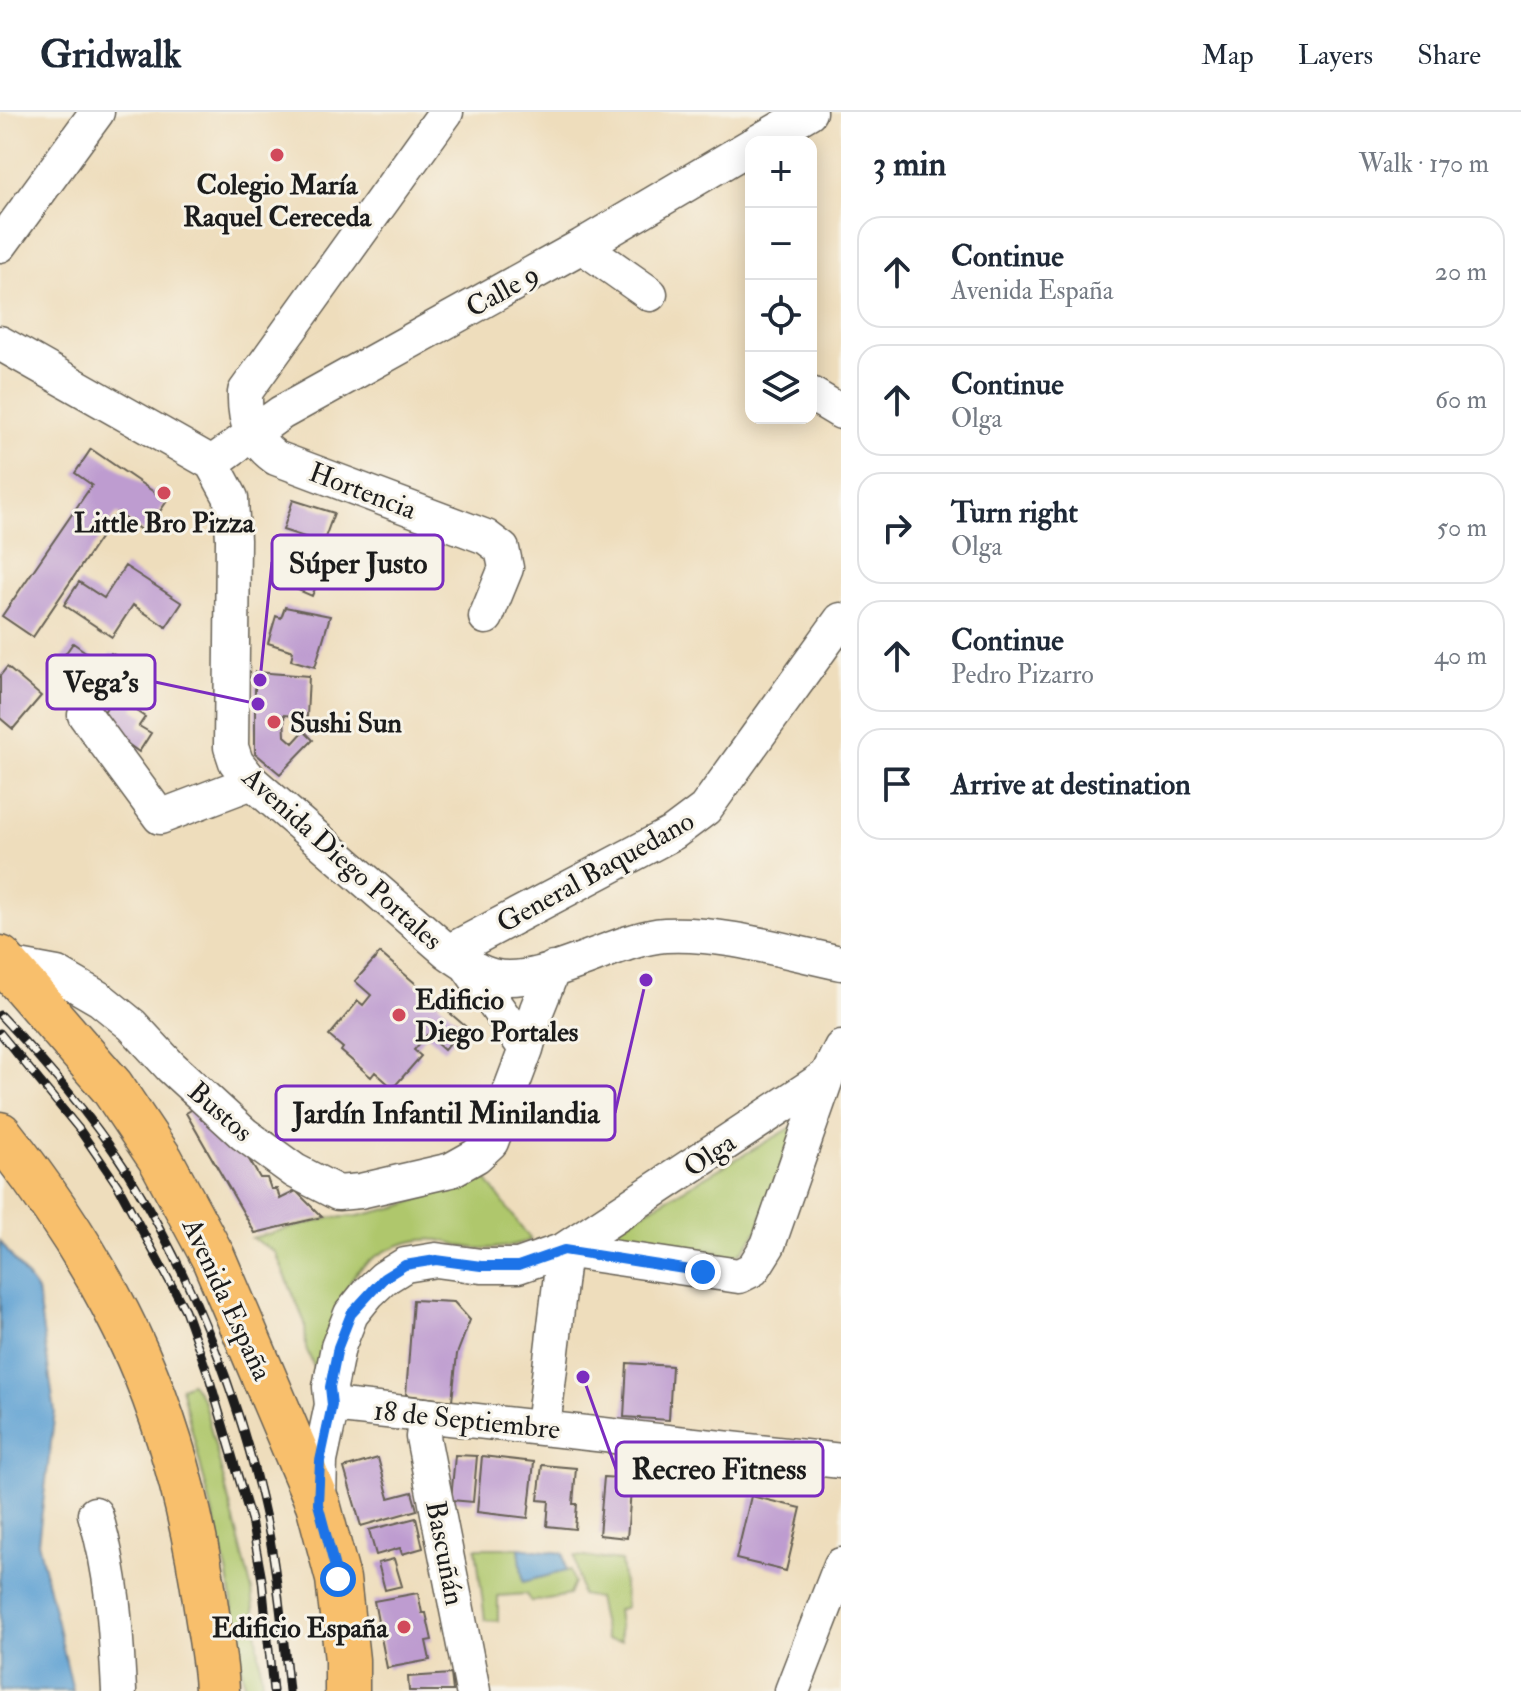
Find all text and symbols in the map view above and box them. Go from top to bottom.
text: Gridwalk [40,31,181,79]
text: Map [1201,38,1254,73]
text: Layers [1298,38,1373,73]
text: Share [1417,38,1481,73]
map controls [745,136,817,424]
button: + [745,136,817,208]
text: 3 min [873,143,946,186]
marker: Colegio María Raquel Cereceda [268,146,286,164]
text: Walk · 170 m [1359,148,1489,180]
place label: Colegio María Raquel Cereceda [183,168,372,235]
button: − [745,208,817,280]
text: Continue [951,238,1064,275]
icon: ahead [875,250,919,294]
text: 20 m [1435,256,1487,288]
street label: Calle 9 [460,257,545,326]
text: Avenida España [951,275,1113,307]
button: locate [745,280,817,352]
button: layers [745,352,817,424]
text: Continue [951,366,1064,403]
icon: ahead [875,378,919,422]
text: 60 m [1435,384,1487,416]
text: Olga [951,403,1002,435]
street label: Hortencia [304,455,421,528]
marker: Little Bro Pizza [155,484,173,502]
text: Turn right [951,494,1078,531]
place label: Little Bro Pizza [74,506,256,541]
icon: right [875,506,919,550]
text: 50 m [1437,512,1487,544]
text: Olga [951,531,1002,563]
callout: Súper Justo [272,535,443,589]
text: Súper Justo [289,545,427,582]
text: Continue [951,622,1064,659]
icon: ahead [875,634,919,678]
text: 40 m [1434,640,1487,672]
callout: Vega's [47,655,155,709]
text: Pedro Pizarro [951,659,1094,691]
text: Vega's [62,664,139,701]
place label: Sushi Sun [290,706,402,741]
marker: Sushi Sun [265,713,283,731]
street label: Avenida Diego Portales [234,759,449,958]
icon: arrive [875,762,919,806]
text: Arrive at destination [951,766,1191,803]
street label: General Baquedano [491,804,701,941]
place label: Edificio Diego Portales [415,983,579,1050]
marker: Edificio Diego Portales [390,1006,408,1024]
street label: Bustos [180,1074,260,1150]
callout: Jardín Infantil Minilandia [276,1086,615,1140]
text: Jardín Infantil Minilandia [291,1095,601,1132]
street label: Olga [677,1125,743,1185]
street label: Avenida España [173,1212,280,1387]
route end [685,1254,721,1290]
street label: 18 de Septiembre [372,1393,562,1448]
callout: Recreo Fitness [616,1442,823,1496]
text: Recreo Fitness [632,1451,806,1488]
street label: Bascuñán [417,1498,472,1608]
route start [320,1561,356,1597]
place label: Edificio España [212,1611,389,1646]
marker: Edificio España [395,1618,413,1636]

